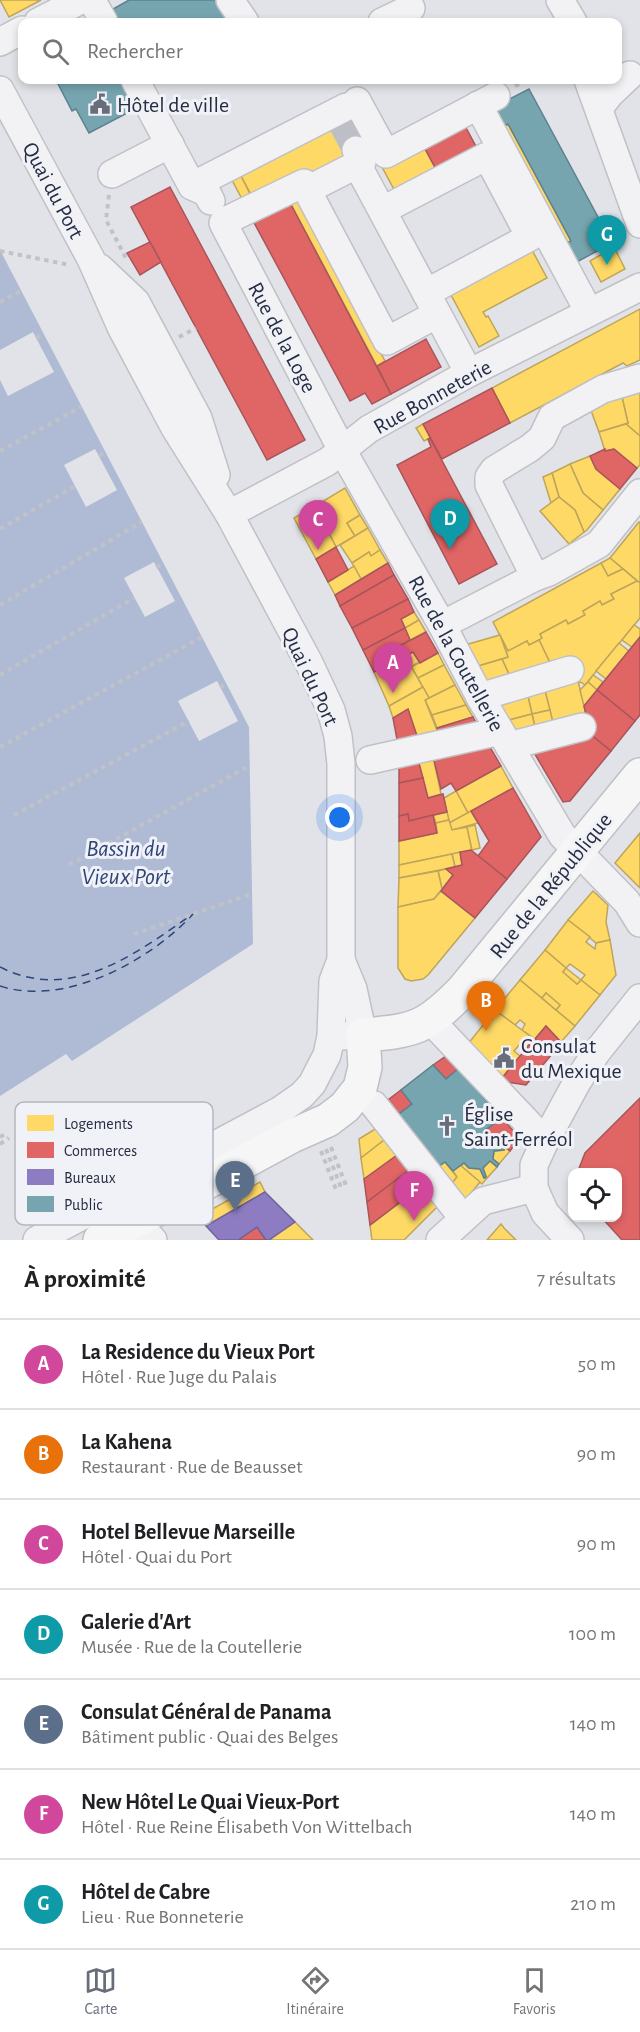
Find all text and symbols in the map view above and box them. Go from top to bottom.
search box [18,18,622,84]
icon: search [39,35,72,68]
text: Rechercher [87,40,183,62]
public building icon: Hôtel de ville [88,92,112,116]
place label: Hôtel de ville [117,94,229,116]
street label: Quai du Port [19,139,88,242]
pin: G [588,216,626,265]
street label: Rue de la Loge [244,279,320,396]
street label: Rue Bonneterie [370,356,495,438]
pin: C [298,500,338,550]
pin: D [430,500,470,549]
street label: Rue de la Coutellerie [404,572,508,735]
street label: Quai du Port [278,624,342,729]
pin: A [374,644,412,693]
your location [325,803,354,832]
street label: Rue de la République [486,809,616,962]
water label: Bassin du Vieux Port [81,837,171,889]
pin: B [466,982,506,1031]
place label: Consulat du Mexique [521,1035,622,1082]
public building icon: Consulat du Mexique [492,1046,516,1070]
legend [15,1102,213,1225]
place label: Église Saint-Ferréol [464,1102,573,1150]
church icon: Église Saint-Ferréol [435,1114,459,1138]
text: Logements [64,1116,133,1132]
text: Commerces [64,1143,137,1159]
pin: E [216,1162,254,1211]
map controls [568,1168,622,1222]
button: locate [568,1168,622,1222]
text: Bureaux [64,1170,116,1186]
pin: F [394,1172,434,1221]
text: Public [64,1197,102,1213]
text: À proximité [24,1266,146,1292]
text: 7 résultats [537,1269,616,1289]
text: La Residence du Vieux Port [81,1341,315,1363]
text: A [38,1354,50,1374]
text: 50 m [578,1354,616,1374]
text: Hôtel · Rue Juge du Palais [81,1367,277,1387]
text: La Kahena [81,1431,172,1453]
text: B [38,1444,49,1464]
text: 90 m [577,1444,616,1464]
text: Restaurant · Rue de Beausset [81,1457,303,1477]
text: Hotel Bellevue Marseille [81,1521,295,1543]
text: C [38,1534,49,1554]
text: 90 m [577,1534,616,1554]
text: Hôtel · Quai du Port [81,1547,232,1567]
text: Galerie d'Art [81,1611,191,1633]
text: D [37,1624,50,1644]
text: 100 m [569,1624,616,1644]
text: Musée · Rue de la Coutellerie [81,1637,302,1657]
text: Consulat Général de Panama [81,1701,332,1723]
text: E [38,1714,49,1734]
text: 140 m [570,1714,616,1734]
text: Bâtiment public · Quai des Belges [81,1727,338,1747]
text: New Hôtel Le Quai Vieux-Port [81,1791,339,1813]
text: F [39,1804,48,1824]
text: 140 m [570,1804,616,1824]
text: Hôtel · Rue Reine Élisabeth Von Wittelbach [81,1817,412,1837]
text: Hôtel de Cabre [81,1881,210,1903]
text: G [38,1894,49,1914]
text: 210 m [570,1894,616,1914]
text: Lieu · Rue Bonneterie [81,1907,244,1927]
tab: Carte [84,1964,117,2019]
tab: Itinéraire [286,1964,344,2019]
tab: Favoris [513,1964,556,2019]

